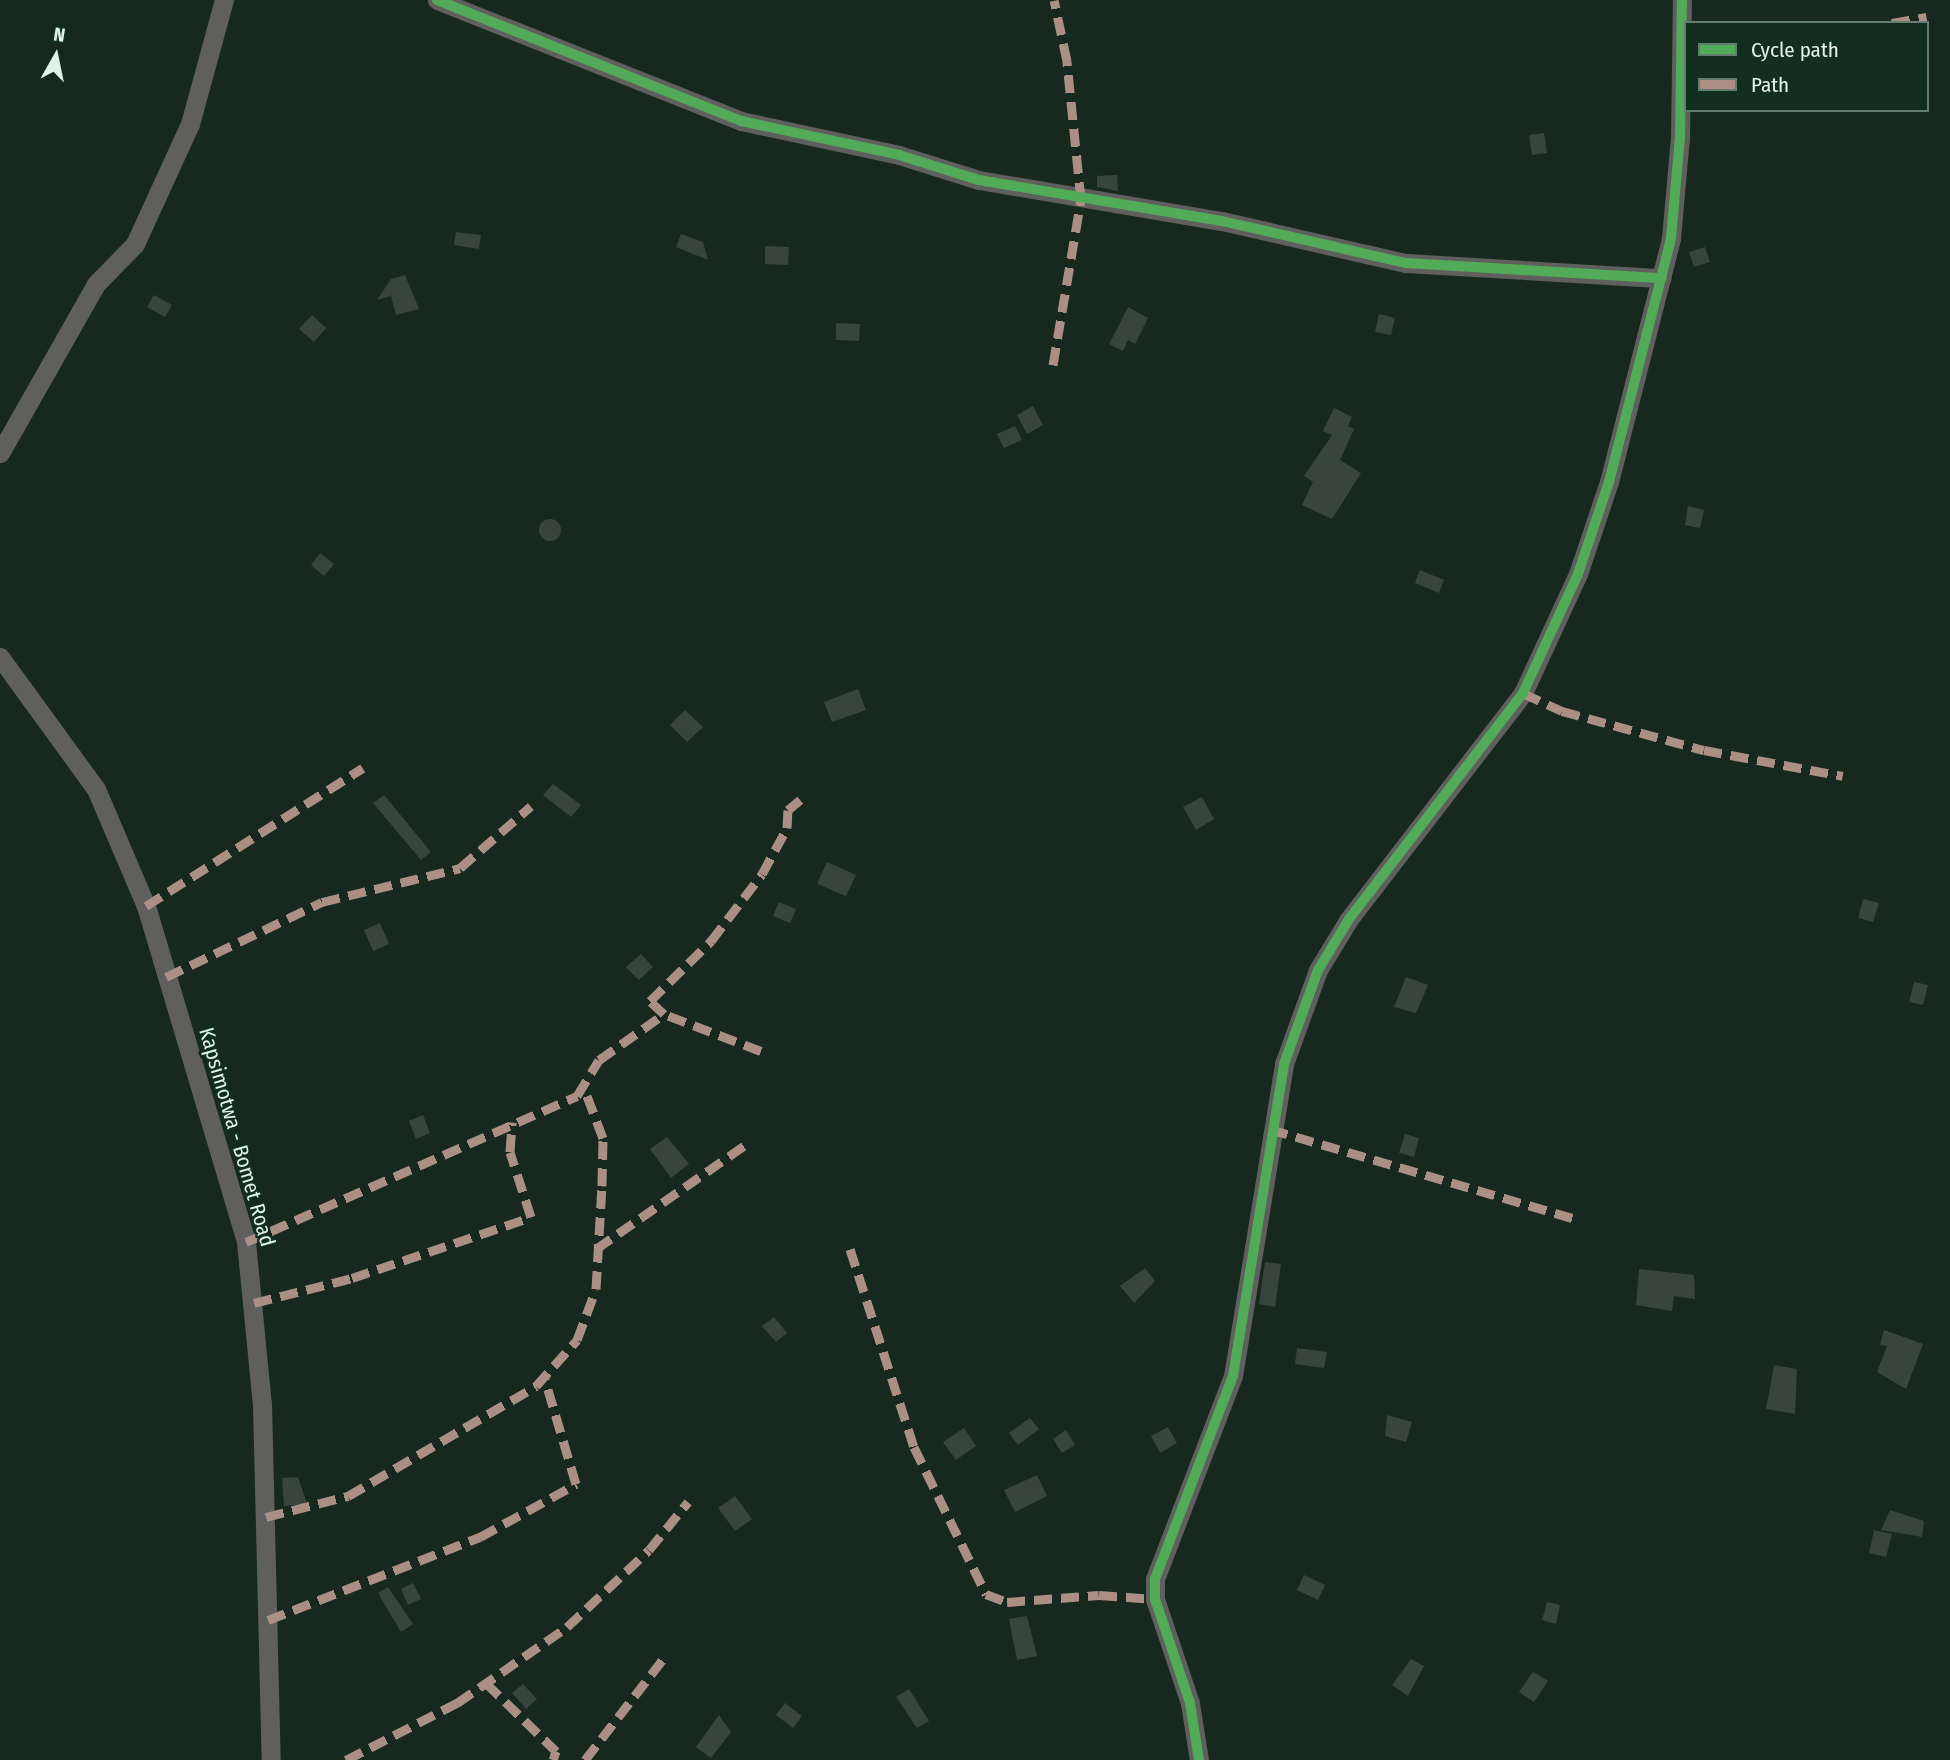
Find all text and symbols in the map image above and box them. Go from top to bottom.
north arrow [21,21,91,91]
legend [1684,21,1929,112]
text: N [52,23,67,47]
text: Cycle path [1751,37,1839,63]
text: Path [1751,72,1789,98]
street label: Kapsimotwa - Bomet Road [194,1025,280,1249]

